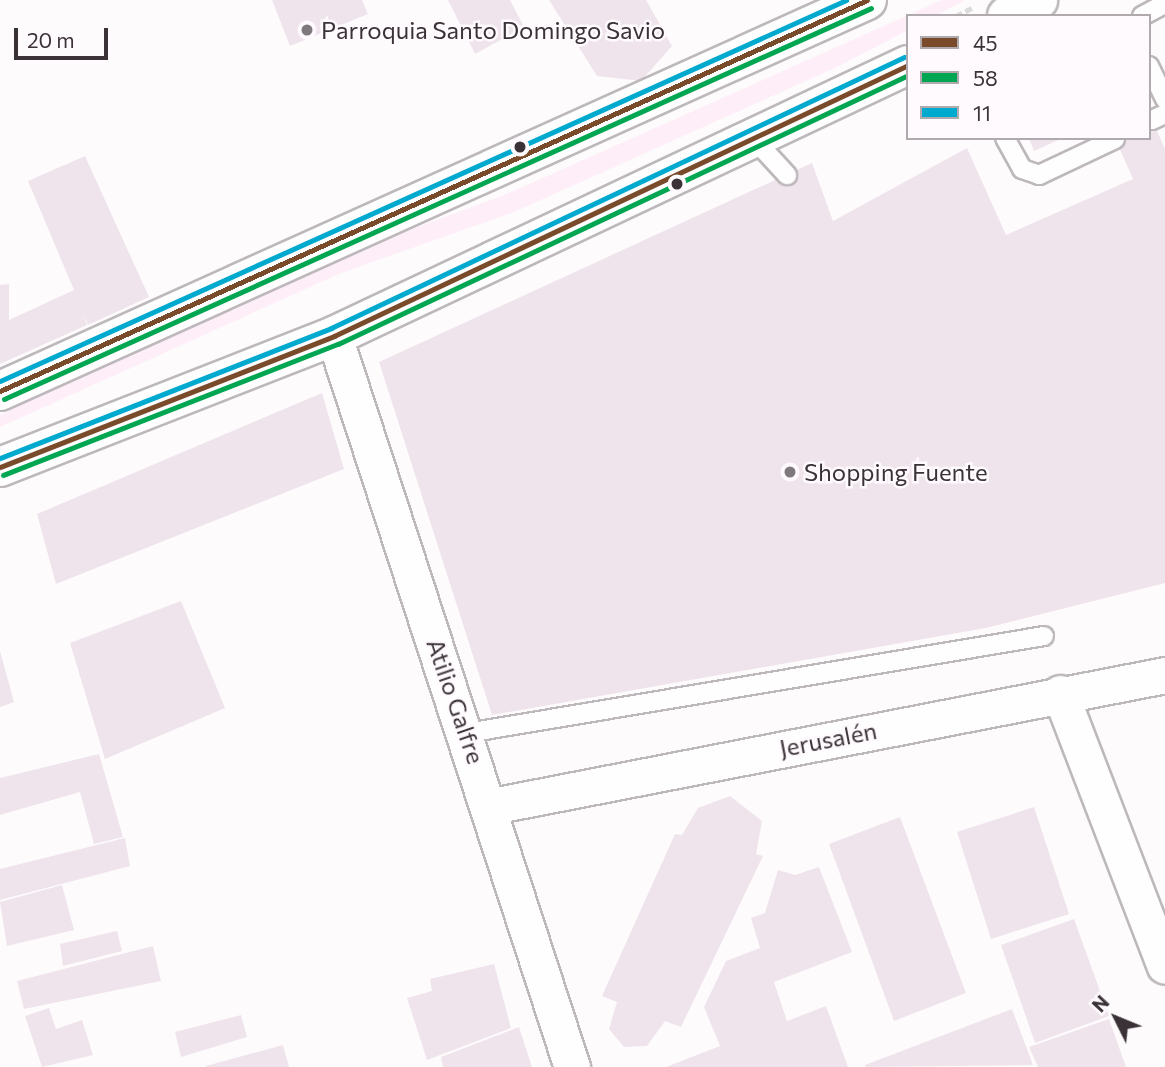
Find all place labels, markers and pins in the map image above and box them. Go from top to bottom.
place label: Parroquia Santo Domingo Savio [321,16,665,44]
marker: Parroquia Santo Domingo Savio [299,22,315,38]
unlabelled marker [513,140,527,154]
unlabelled marker [670,177,684,191]
place label: Shopping Fuente [804,458,988,486]
marker: Shopping Fuente [782,464,798,480]

